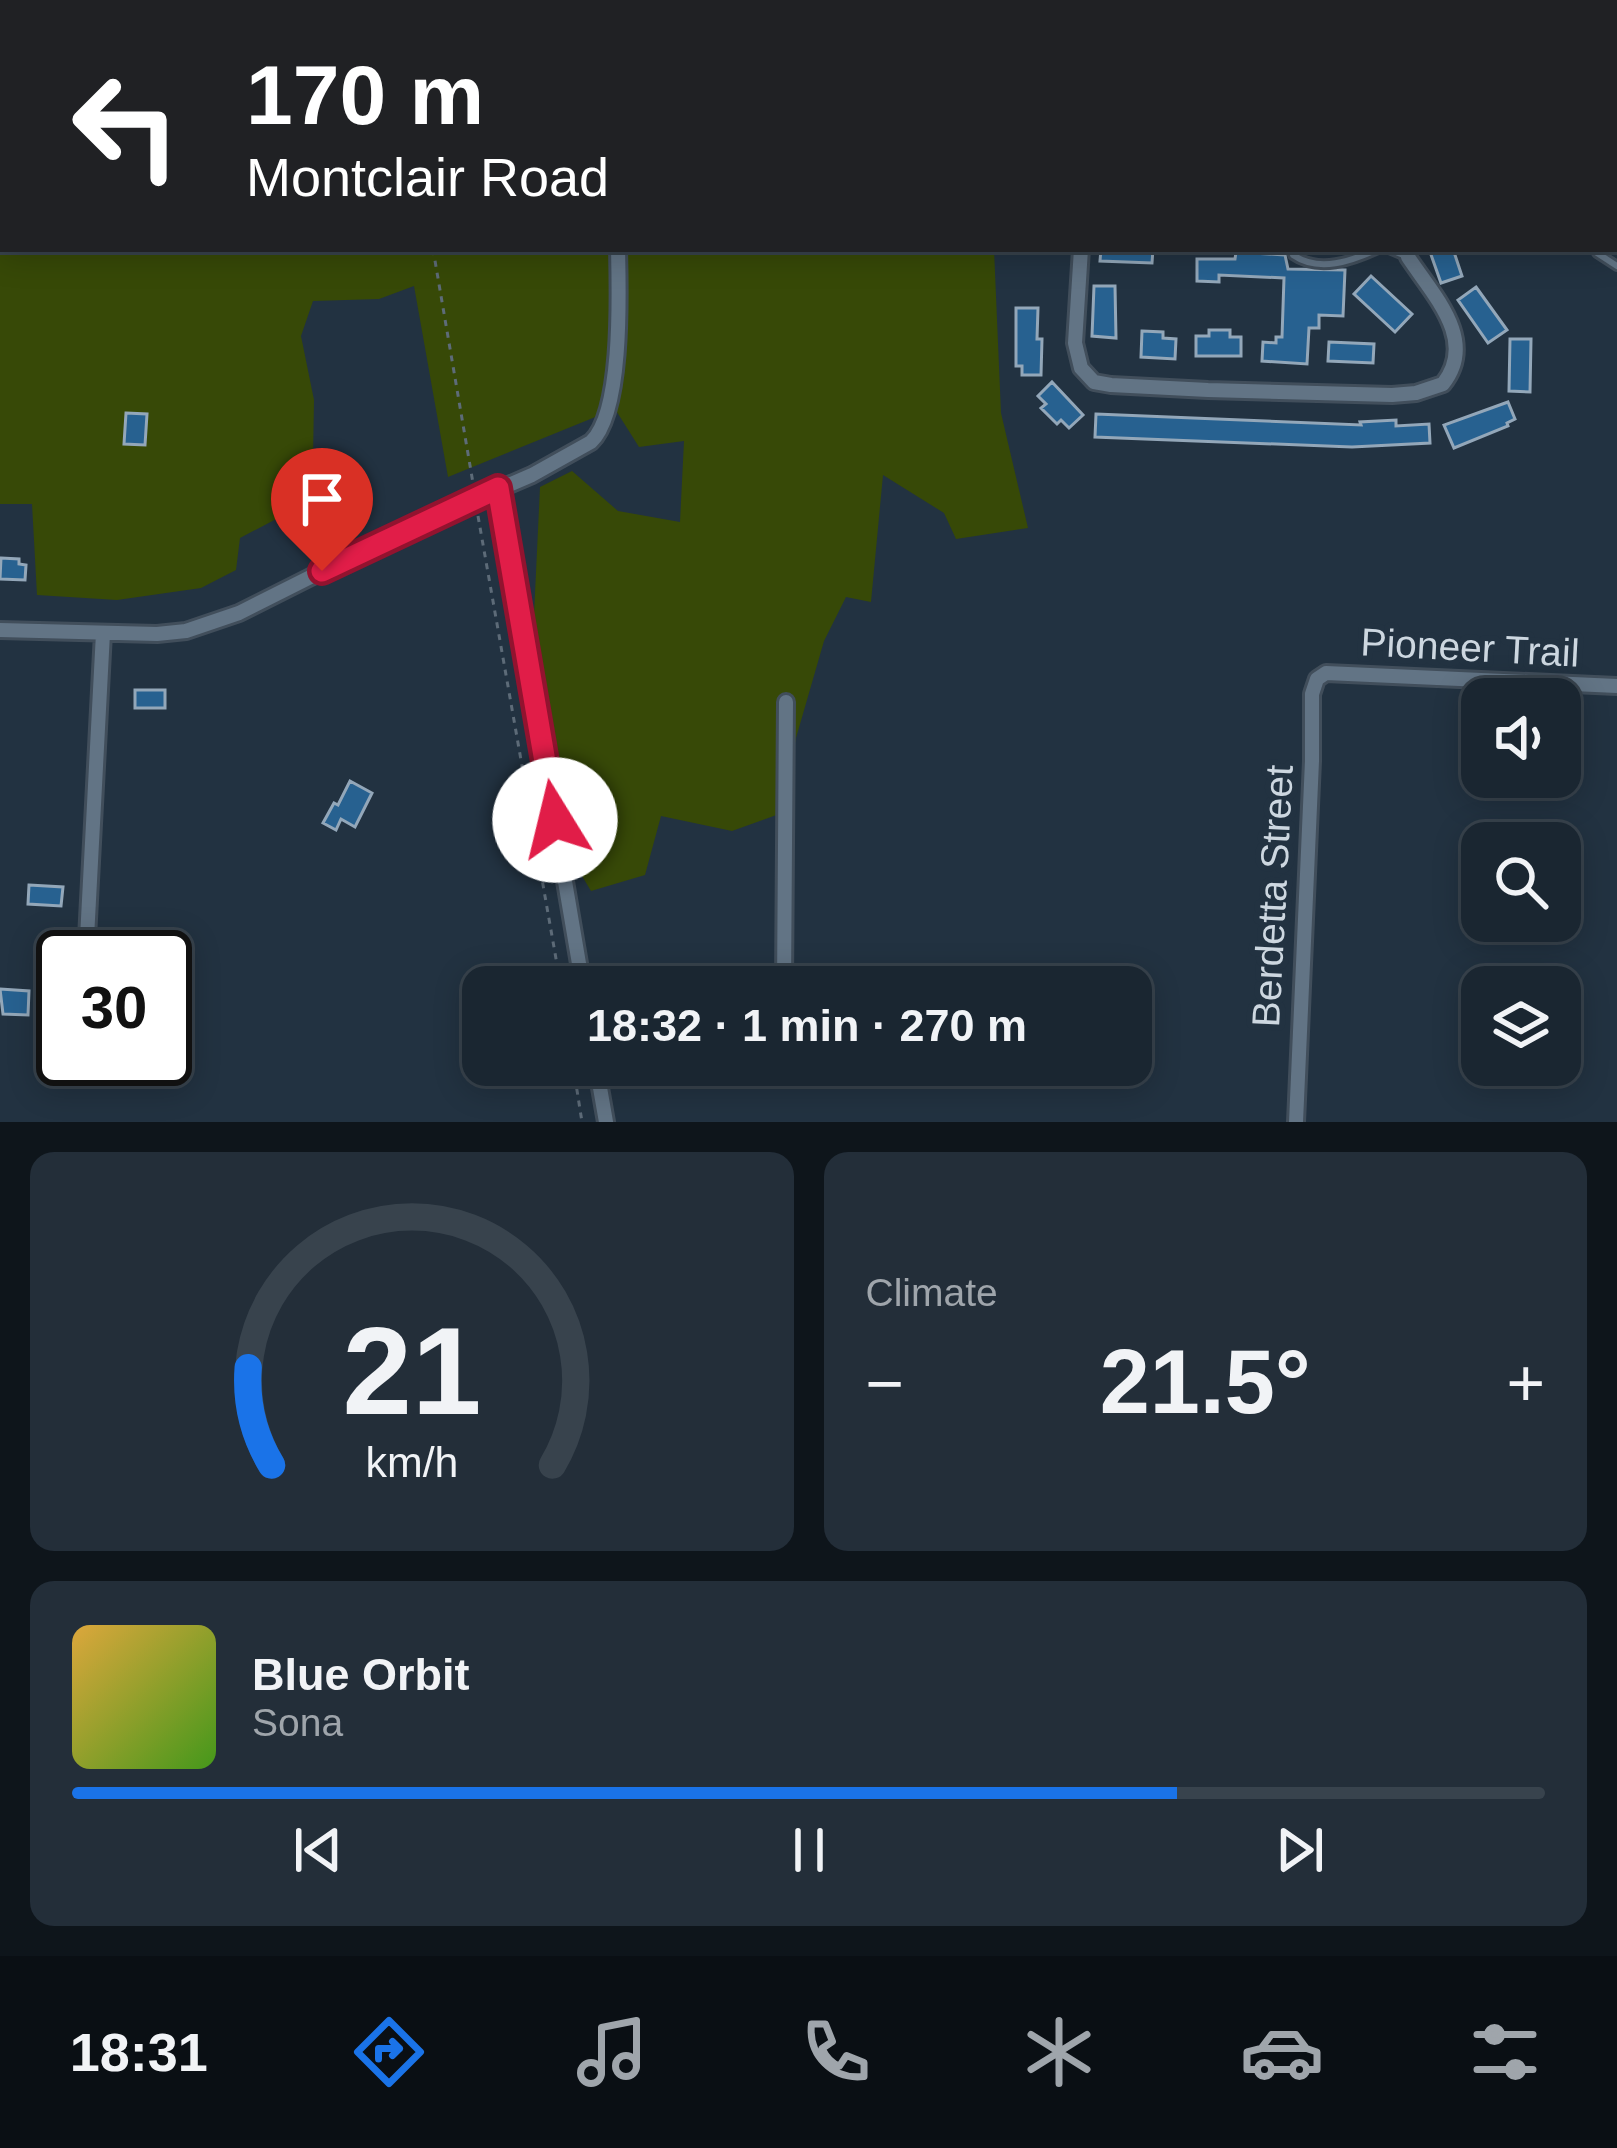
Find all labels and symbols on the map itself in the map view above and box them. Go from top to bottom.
pin [271,448,373,571]
street label: Pioneer Trail [1360,620,1580,675]
position arrow [492,757,618,883]
street label: Berdetta Street [1244,764,1301,1028]
speed limit sign: 30 [36,930,192,1086]

